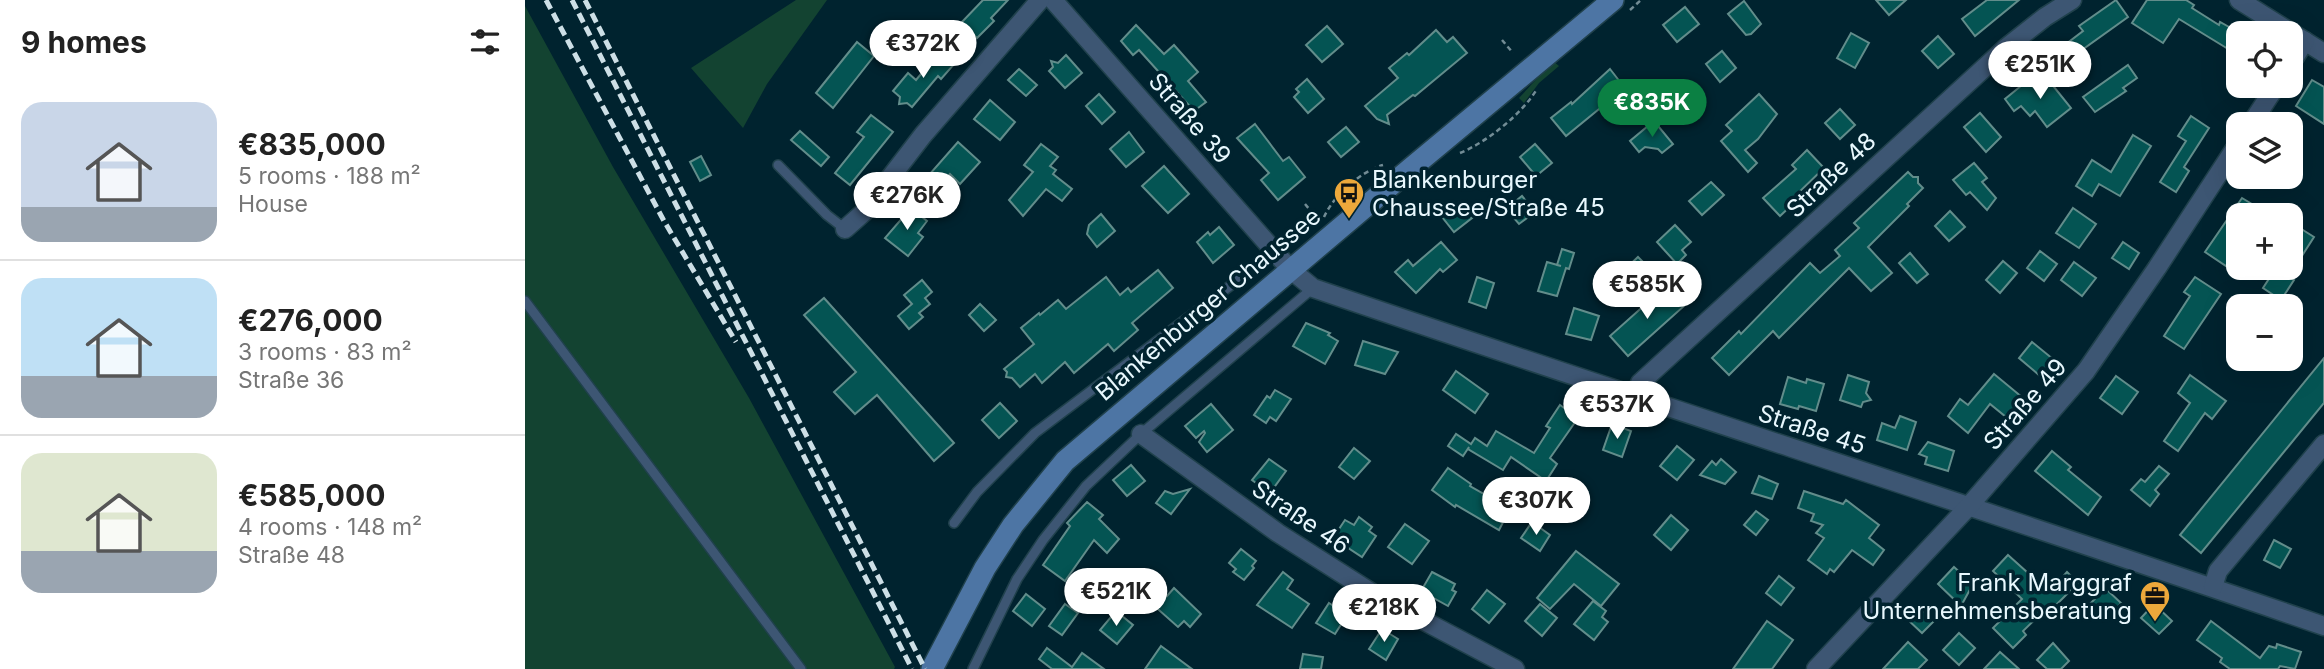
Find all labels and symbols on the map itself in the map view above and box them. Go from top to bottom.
pin: €372K [874,20,972,80]
pin: €251K [1991,42,2089,101]
street label: Straße 39 [1143,67,1237,169]
pin: €835K [1603,80,1701,139]
street label: Straße 48 [1780,126,1882,224]
place label: Blankenburger Chaussee/Straße 45 [1372,165,1605,222]
pin: €276K [858,173,956,232]
bus stop icon: Blankenburger Chaussee/Straße 45 [1332,176,1366,220]
street label: Blankenburger Chaussee [1090,201,1326,407]
pin: €585K [1598,262,1696,321]
street label: Straße 49 [1977,352,2073,456]
pin: €537K [1568,382,1666,441]
street label: Straße 45 [1755,398,1869,460]
street label: Straße 46 [1247,474,1355,560]
pin: €307K [1487,477,1585,537]
pin: €521K [1067,568,1165,628]
place label: Frank Marggraf Unternehmensberatung [1863,568,2132,625]
office icon: Frank Marggraf Unternehmensberatung [2138,579,2172,623]
pin: €218K [1335,584,1433,644]

